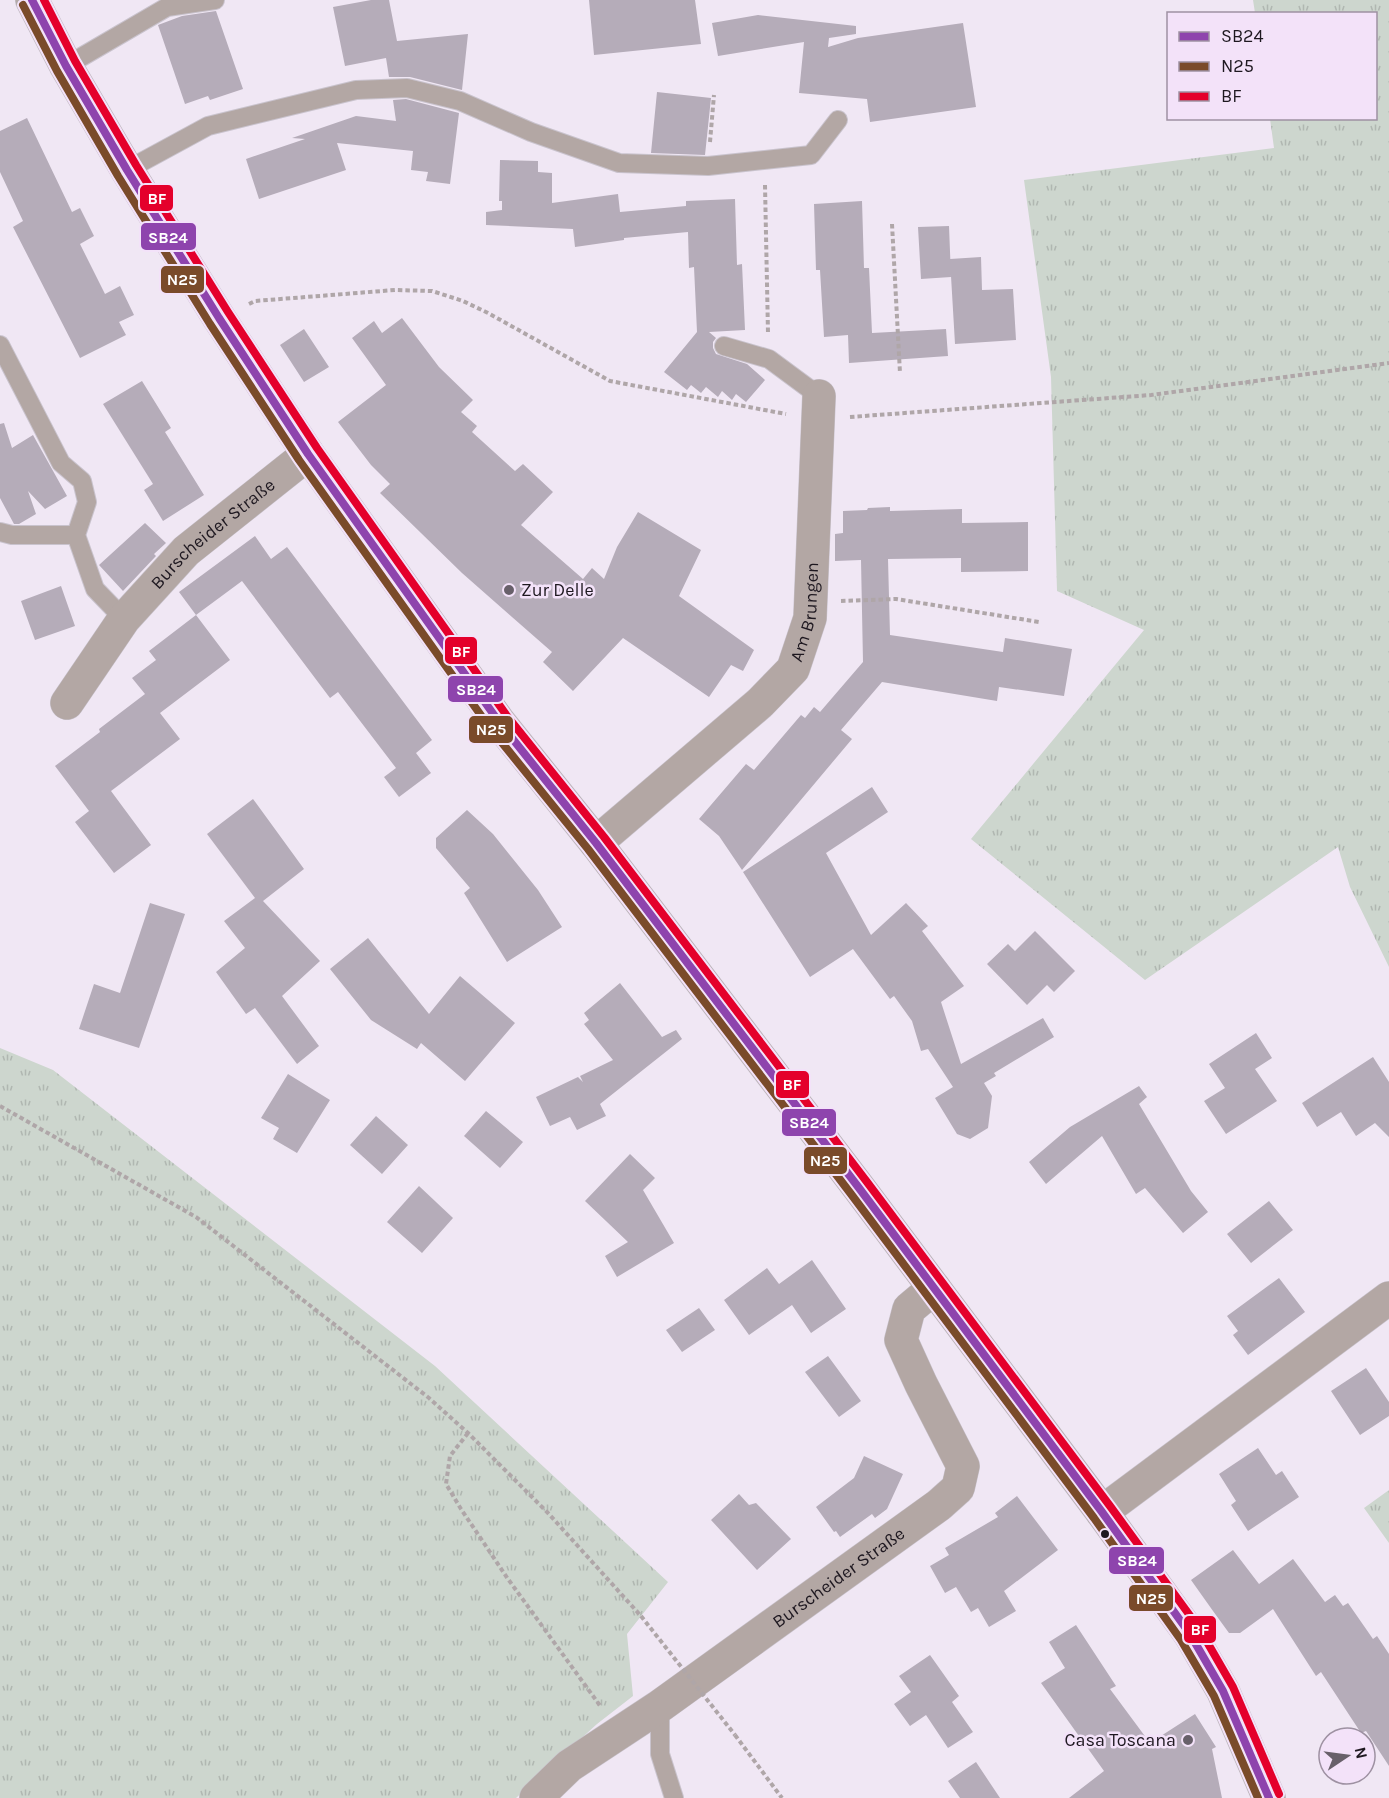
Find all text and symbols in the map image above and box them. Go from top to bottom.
legend [1167,12,1377,120]
text: SB24 [1221,25,1264,47]
text: N25 [1221,55,1254,77]
text: BF [1221,85,1242,107]
line badge: BF [139,184,174,212]
text: BF [147,189,167,208]
line badge: SB24 [140,222,197,251]
text: SB24 [148,228,188,247]
line badge: N25 [160,265,205,294]
text: N25 [167,270,197,289]
street label: Burscheider Straße [146,474,279,594]
street label: Am Brungen [785,562,823,665]
place label: Zur Delle [521,579,594,601]
marker: Zur Delle [502,583,516,597]
line badge: BF [444,636,478,665]
text: BF [451,642,471,661]
line badge: SB24 [447,675,504,703]
text: SB24 [456,680,496,699]
line badge: N25 [468,715,514,744]
text: N25 [476,720,506,739]
line badge: BF [775,1070,810,1099]
text: BF [782,1075,802,1094]
line badge: SB24 [781,1108,837,1137]
text: SB24 [789,1113,829,1132]
line badge: N25 [803,1146,848,1175]
text: N25 [810,1151,840,1170]
street label: Burscheider Straße [768,1522,909,1632]
unlabelled marker [1099,1528,1111,1540]
line badge: SB24 [1108,1546,1165,1575]
text: SB24 [1117,1551,1157,1570]
line badge: N25 [1128,1584,1174,1612]
text: N25 [1136,1589,1166,1608]
line badge: BF [1183,1615,1217,1644]
text: BF [1190,1620,1210,1639]
north arrow [1317,1726,1377,1786]
place label: Casa Toscana [1065,1729,1176,1751]
marker: Casa Toscana [1181,1733,1195,1747]
text: N [1351,1745,1372,1760]

